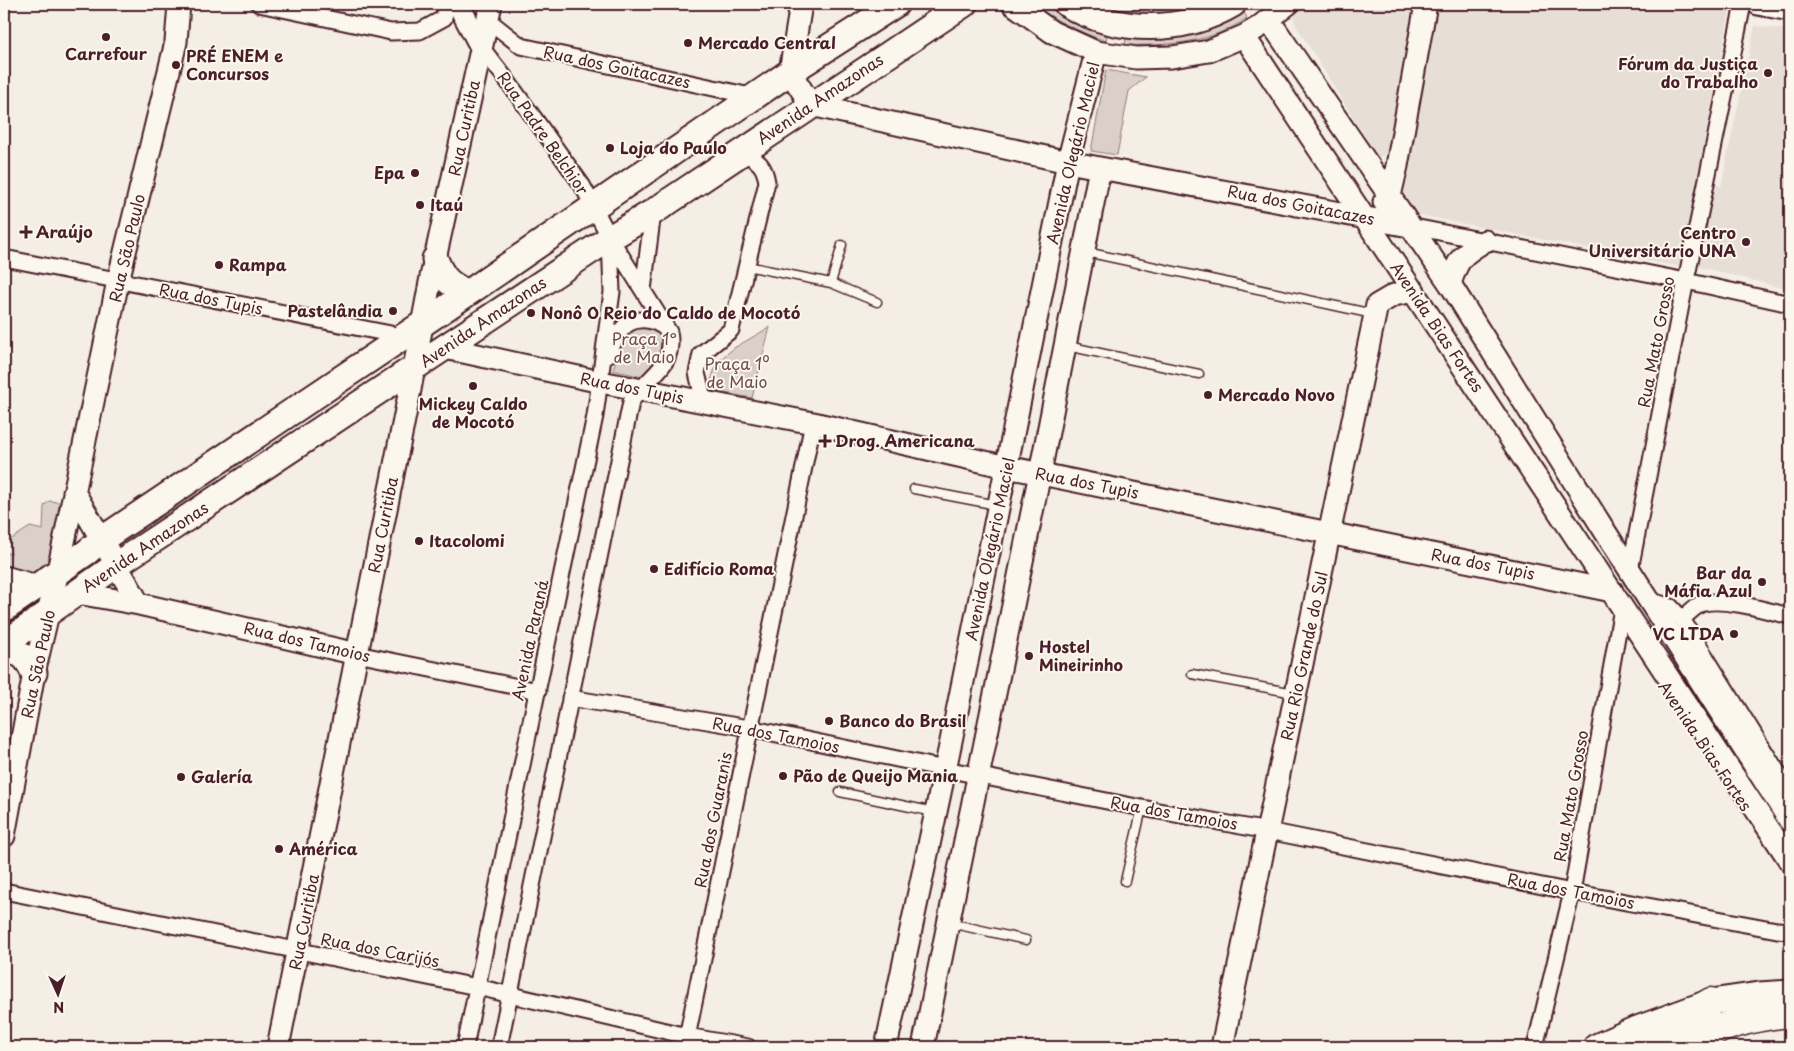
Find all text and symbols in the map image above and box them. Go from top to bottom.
place label: Mercado Central [698,30,836,54]
marker: Carrefour [100,31,112,43]
marker: Mercado Central [682,37,694,49]
street label: Rua dos Goitacazes [542,39,693,93]
place label: Carrefour [65,41,148,65]
place label: PRÉ ENEM e Concursos [186,43,283,85]
street label: Avenida Amazonas [751,47,887,149]
place label: Fórum da Justiça do Trabalho [1618,51,1758,93]
marker: PRÉ ENEM e Concursos [170,59,182,71]
street label: Avenida Olegário Maciel [1039,59,1105,246]
street label: Rua Padre Belchior [492,66,596,199]
marker: Fórum da Justiça do Trabalho [1762,67,1774,79]
street label: Rua Curitiba [441,77,485,178]
place label: Loja do Paulo [620,135,727,159]
marker: Loja do Paulo [604,142,616,154]
place label: Epa [374,160,405,184]
marker: Epa [409,167,421,179]
street label: Rua dos Goitacazes [1225,178,1377,230]
street label: Rua São Paulo [102,191,150,304]
place label: Itaú [430,192,463,216]
marker: Itaú [414,199,426,211]
place label: Araújo [36,219,93,243]
place label: Centro Universitário UNA [1589,220,1736,262]
marker: Araújo [20,226,32,238]
marker: Centro Universitário UNA [1740,236,1752,248]
place label: Rampa [229,252,287,276]
street label: Avenida Bias Fortes [1385,257,1490,396]
marker: Rampa [213,259,225,271]
street label: Avenida Amazonas [414,270,550,372]
street label: Rua Mato Grosso [1631,274,1680,410]
street label: Rua dos Tupis [157,276,265,320]
place label: Pastelândia [287,298,383,322]
place label: Nonô O Reio do Caldo de Mocotó [541,300,801,324]
marker: Pastelândia [387,305,399,317]
marker: Nonô O Reio do Caldo de Mocotó [525,307,537,319]
park label: Praça 1° de Maio [611,326,677,368]
park label: Praça 1º de Maio [704,351,770,393]
street label: Rua dos Tupis [578,365,686,409]
marker: Mickey Caldo de Mocotó [467,380,479,392]
place label: Mercado Novo [1218,382,1335,406]
marker: Mercado Novo [1202,389,1214,401]
place label: Mickey Caldo de Mocotó [419,391,527,433]
place label: Drog. Americana [835,428,975,452]
marker: Drog. Americana [819,435,831,447]
street label: Avenida Olegário Maciel [958,455,1020,642]
street label: Rua dos Tupis [1033,460,1141,504]
street label: Rua Curitiba [361,474,403,575]
street label: Avenida Amazonas [76,495,212,597]
place label: Itacolomi [429,528,505,552]
marker: Itacolomi [413,535,425,547]
street label: Rua dos Tupis [1429,541,1537,585]
place label: Edifício Roma [664,556,774,580]
place label: Bar da Máfia Azul [1664,560,1752,602]
marker: Edifício Roma [648,563,660,575]
street label: Rua Rio Grande do Sul [1273,569,1333,743]
marker: Bar da Máfia Azul [1756,576,1768,588]
street label: Avenida Paraná [504,577,554,702]
street label: Rua São Paulo [14,607,60,720]
street label: Rua dos Tamoios [242,615,373,667]
place label: VC LTDA [1652,621,1725,645]
marker: VC LTDA [1728,628,1740,640]
place label: Hostel Mineirinho [1039,634,1124,676]
marker: Hostel Mineirinho [1023,650,1035,662]
street label: Avenida Bias Fortes [1653,676,1758,815]
place label: Banco do Brasil [839,708,966,732]
street label: Rua dos Tamoios [711,710,842,758]
marker: Banco do Brasil [823,715,835,727]
street label: Rua Mato Grosso [1547,728,1593,864]
street label: Rua dos Guaranis [687,750,737,890]
place label: Pão de Queijo Mania [793,763,958,787]
place label: Galería [191,764,253,788]
marker: Pão de Queijo Mania [777,770,789,782]
marker: Galería [175,771,187,783]
street label: Rua dos Tamoios [1109,789,1240,835]
place label: América [288,836,358,860]
marker: América [273,843,285,855]
street label: Rua dos Tamoios [1506,866,1637,914]
street label: Rua Curitiba [282,871,324,972]
street label: Rua dos Carijós [319,926,442,972]
north arrow [32,968,82,1018]
text: N [53,997,65,1018]

